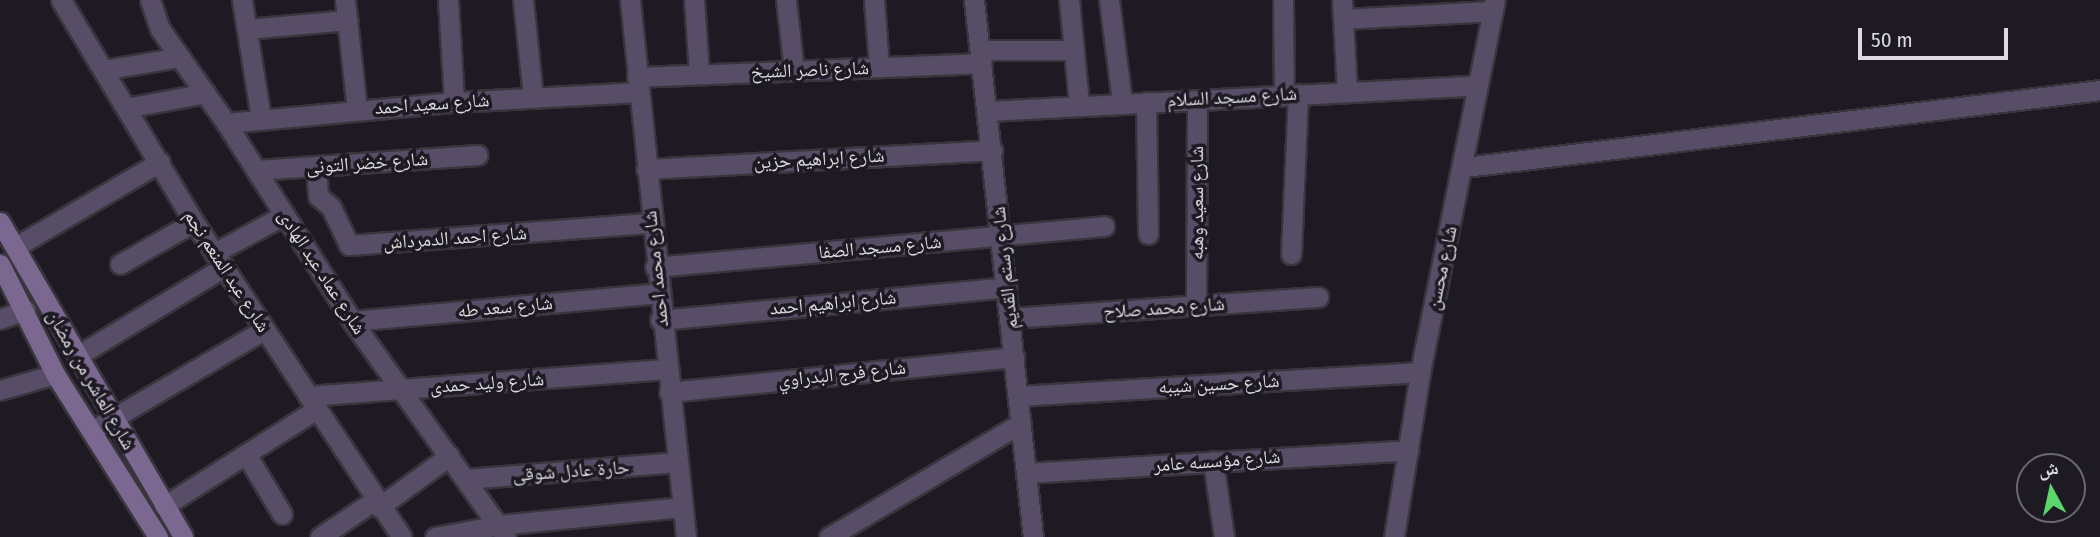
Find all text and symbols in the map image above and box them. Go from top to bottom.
scale bar [1862,14,2012,58]
text: 50 m [1871,27,1913,53]
street label: شارع ناصر الشيخ [750,57,870,83]
street label: شارع مسجد السلام [1166,82,1298,112]
street label: شارع سعيد احمد [374,89,490,119]
street label: شارع ابراهيم حزين [753,144,885,174]
street label: شارع سعيد وهبه [1186,146,1208,260]
street label: شارع خضر التونى [305,147,429,179]
street label: شارع عبد المنعم نجم [179,205,275,337]
street label: شارع عماد عبد الهادى [273,205,371,339]
street label: شارع رستم القديم [987,206,1023,330]
street label: شارع محمد احمد [639,210,673,328]
street label: شارع احمد الدمرداش [382,222,528,254]
street label: شارع محسن [1422,224,1462,312]
street label: شارع مسجد الصفا [818,230,942,264]
street label: شارع ابراهيم احمد [769,286,897,320]
street label: شارع سعد طه [456,291,554,323]
street label: شارع محمد صلاح [1102,292,1226,324]
street label: شارع العاشر من رمضان [42,306,140,454]
street label: شارع فرج البدراوي [777,356,907,392]
street label: شارع وليد حمدى [429,368,545,398]
street label: شارع حسين شيبه [1158,369,1280,399]
street label: شارع مؤسسه عامر [1153,445,1281,477]
north arrow [2016,453,2086,523]
street label: حارة عادل شوقى [512,456,630,486]
text: ش [2037,456,2060,481]

